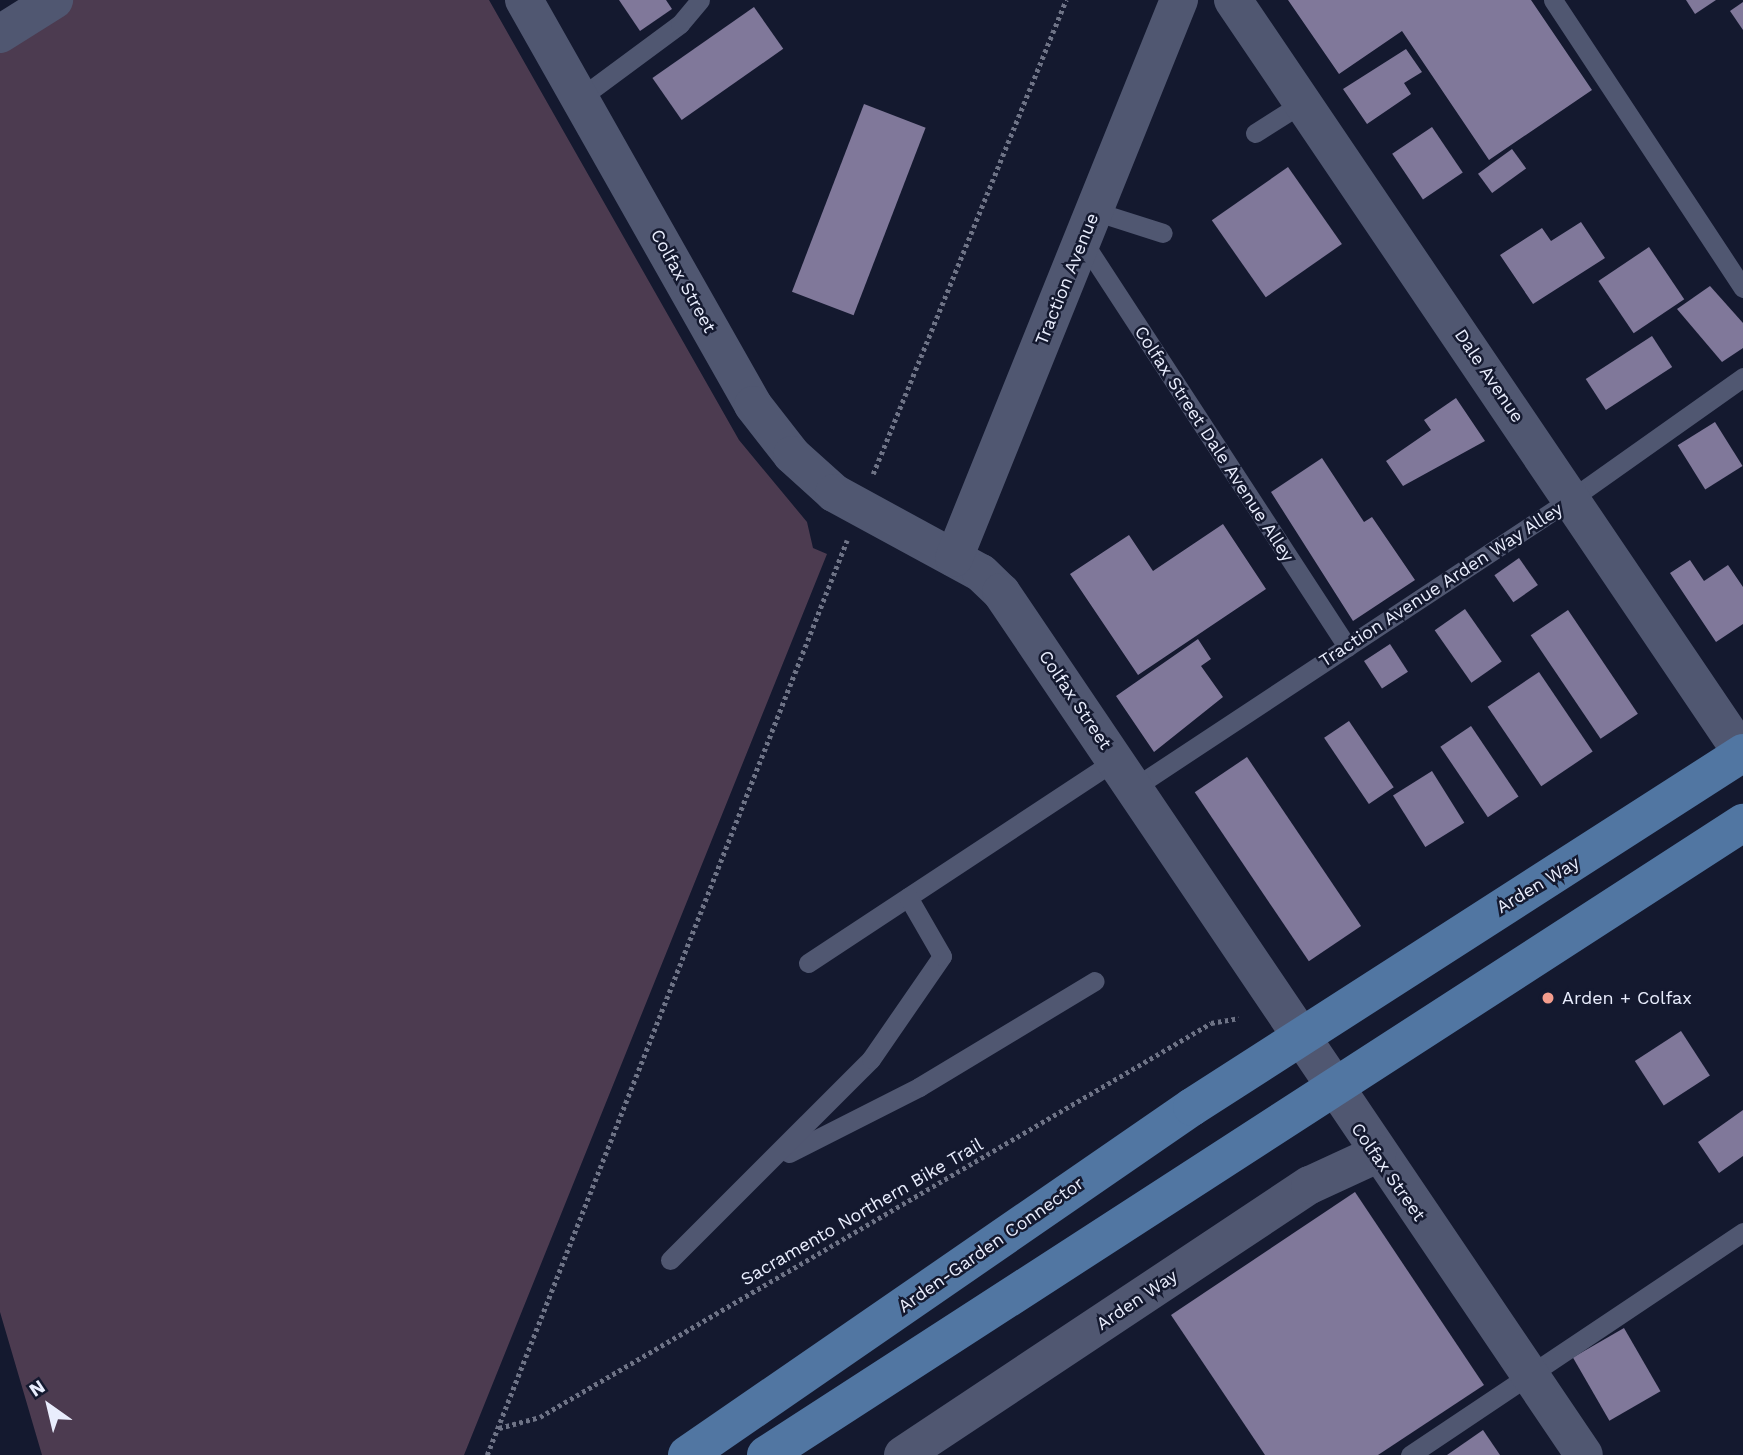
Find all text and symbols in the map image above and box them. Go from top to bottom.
street label: Traction Avenue [1031,210,1103,348]
street label: Colfax Street [646,225,720,337]
street label: Colfax Street Dale Avenue Alley [1129,321,1299,567]
street label: Dale Avenue [1450,325,1528,427]
street label: Traction Avenue Arden Way Alley [1314,497,1568,673]
street label: Colfax Street [1034,646,1116,754]
street label: Arden Way [1492,852,1584,918]
place label: Arden + Colfax [1562,987,1692,1009]
marker: Arden + Colfax [1540,990,1556,1006]
street label: Colfax Street [1346,1119,1430,1225]
street label: Sacramento Northern Bike Trail [737,1134,987,1290]
street label: Arden-Garden Connector [894,1173,1088,1317]
street label: Arden Way [1092,1265,1182,1335]
north arrow [14,1371,84,1441]
text: N [25,1375,49,1402]

